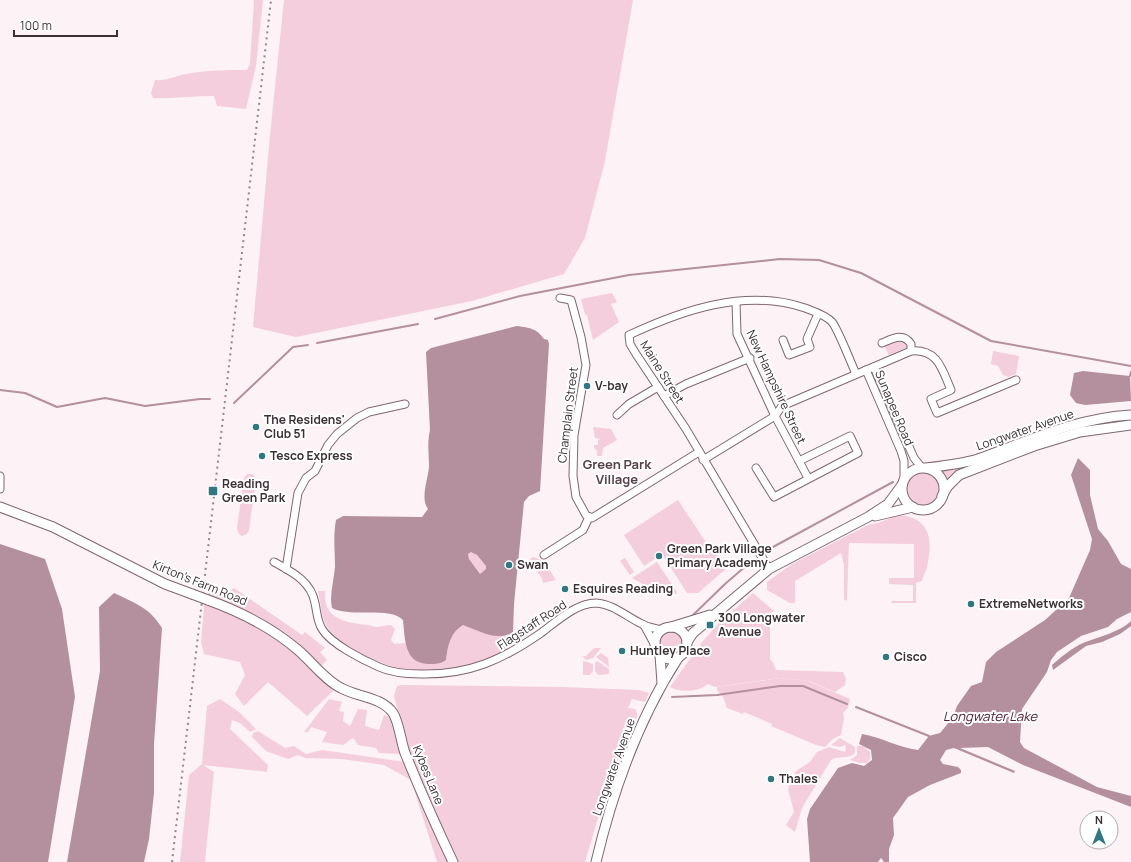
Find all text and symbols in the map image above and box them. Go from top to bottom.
scale bar [14,12,117,38]
text: 100 m [20,17,52,34]
street label: New Hampshire Street [743,327,810,447]
street label: Maine Street [636,337,689,407]
street label: Champlain Street [553,366,582,464]
street label: Sunapee Road [871,368,918,448]
place label: V-bay [595,377,628,394]
marker: V-bay [582,381,592,391]
street label: Longwater Avenue [974,405,1076,454]
place label: The Residens' Club 51 [264,411,345,442]
marker: The Residens' Club 51 [251,422,261,432]
place label: Tesco Express [270,447,353,464]
marker: Tesco Express [257,451,267,461]
district label: Green Park Village [583,455,652,488]
place label: Reading Green Park [222,475,286,506]
marker: Reading Green Park [207,485,219,497]
place label: Green Park Village Primary Academy [667,540,772,571]
marker: Green Park Village Primary Academy [654,551,664,561]
street label: Kirton's Farm Road [150,556,250,609]
place label: Swan [517,556,549,573]
marker: Swan [504,560,514,570]
place label: Esquires Reading [573,580,673,597]
marker: Esquires Reading [560,584,570,594]
place label: ExtremeNetworks [979,595,1083,612]
street label: Flagstaff Road [494,596,570,653]
marker: ExtremeNetworks [966,599,976,609]
place label: 300 Longwater Avenue [718,609,805,640]
marker: 300 Longwater Avenue [705,620,715,630]
place label: Huntley Place [630,642,710,659]
marker: Huntley Place [617,646,627,656]
place label: Cisco [894,648,927,665]
marker: Cisco [881,652,891,662]
water label: Longwater Lake [943,707,1038,725]
street label: Longwater Avenue [588,716,639,818]
street label: Kybes Lane [409,743,448,807]
place label: Thales [779,770,818,787]
marker: Thales [766,774,776,784]
north arrow [1079,810,1119,850]
text: N [1095,812,1103,827]

